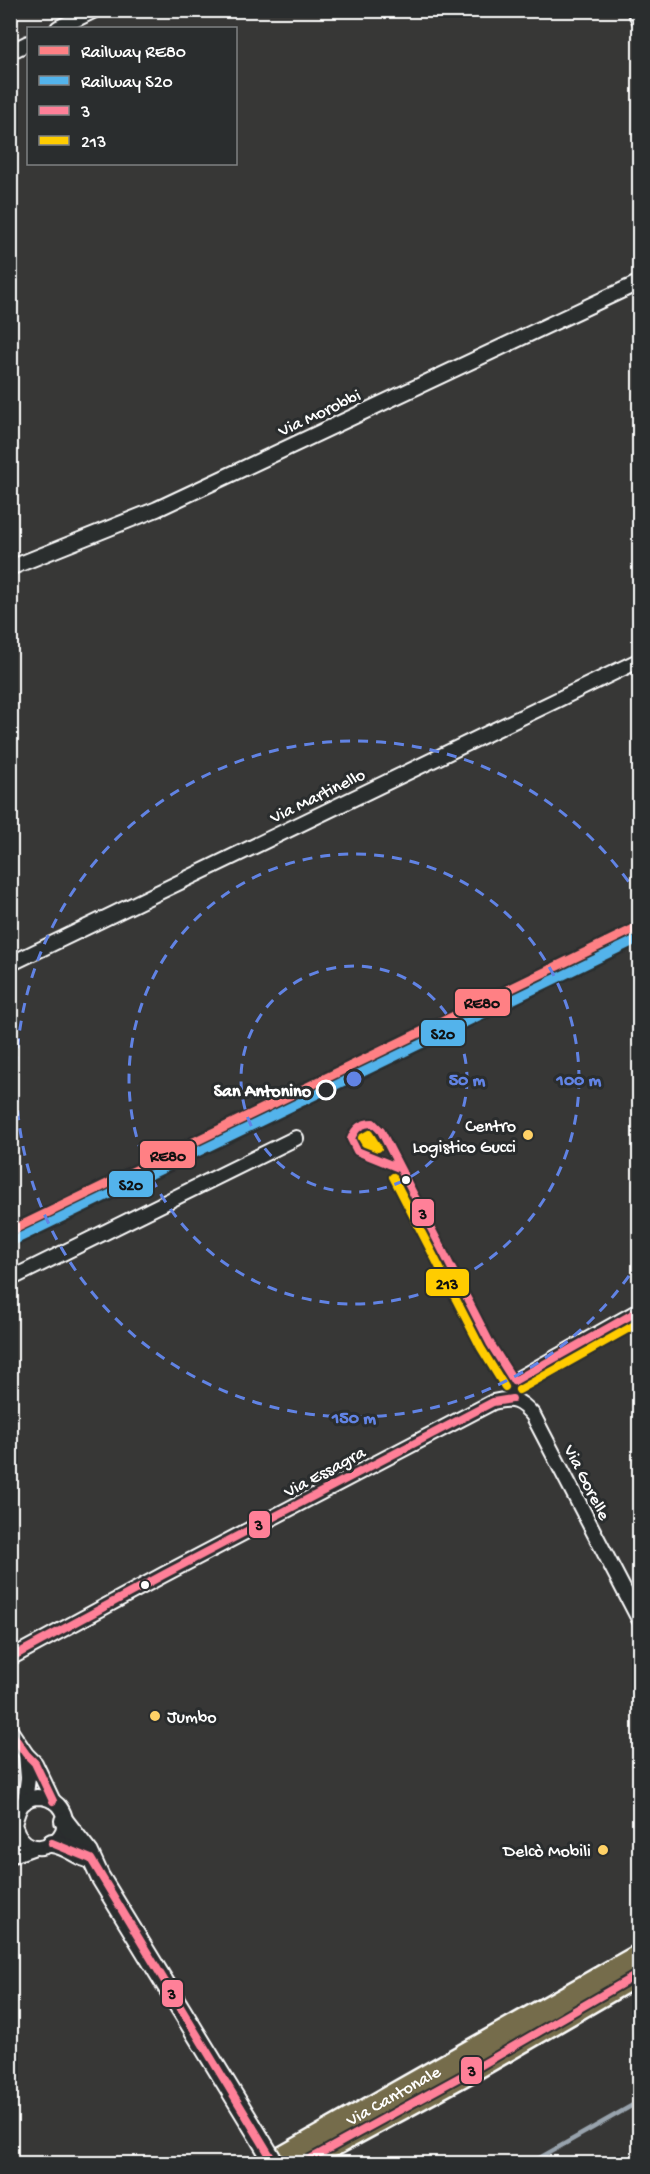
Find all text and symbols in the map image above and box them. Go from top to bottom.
legend [27,27,237,165]
text: Railway RE80 [81,43,186,64]
text: Railway S20 [81,73,173,94]
text: 3 [80,103,90,124]
text: 213 [81,133,106,154]
street label: Via Morobbi [275,386,365,443]
street label: Via Martinello [266,765,369,830]
line badge: RE80 [454,988,511,1017]
text: RE80 [463,996,500,1015]
line badge: S20 [420,1019,466,1047]
text: S20 [431,1027,455,1046]
centre of rings [344,1069,364,1089]
text: 50 m [449,1071,486,1092]
text: 100 m [556,1071,602,1092]
marker: San Antonino [316,1080,336,1100]
place label: San Antonino [214,1082,312,1103]
place label: Centro Logistico Gucci [412,1117,516,1159]
marker: Centro Logistico Gucci [521,1128,535,1142]
line badge: RE80 [139,1140,196,1169]
text: RE80 [149,1149,186,1168]
line badge: S20 [108,1170,154,1198]
unlabelled marker [400,1174,412,1186]
text: S20 [119,1178,143,1197]
line badge: 3 [411,1198,435,1227]
text: 3 [418,1207,427,1226]
line badge: 213 [425,1268,470,1297]
text: 213 [436,1277,458,1296]
text: 150 m [331,1409,376,1430]
street label: Via Gorelle [557,1441,614,1525]
street label: Via Essagra [280,1443,370,1504]
line badge: 3 [248,1510,271,1539]
text: 3 [254,1518,263,1537]
unlabelled marker [139,1579,151,1591]
place label: Jumbo [167,1708,217,1729]
marker: Jumbo [148,1709,162,1723]
place label: Delcò Mobili [502,1842,591,1863]
marker: Delcò Mobili [596,1843,610,1857]
line badge: 3 [161,1979,184,2008]
text: 3 [167,1987,176,2006]
line badge: 3 [460,2056,483,2085]
street label: Via Cantonale [342,2062,446,2133]
text: 3 [467,2064,476,2083]

